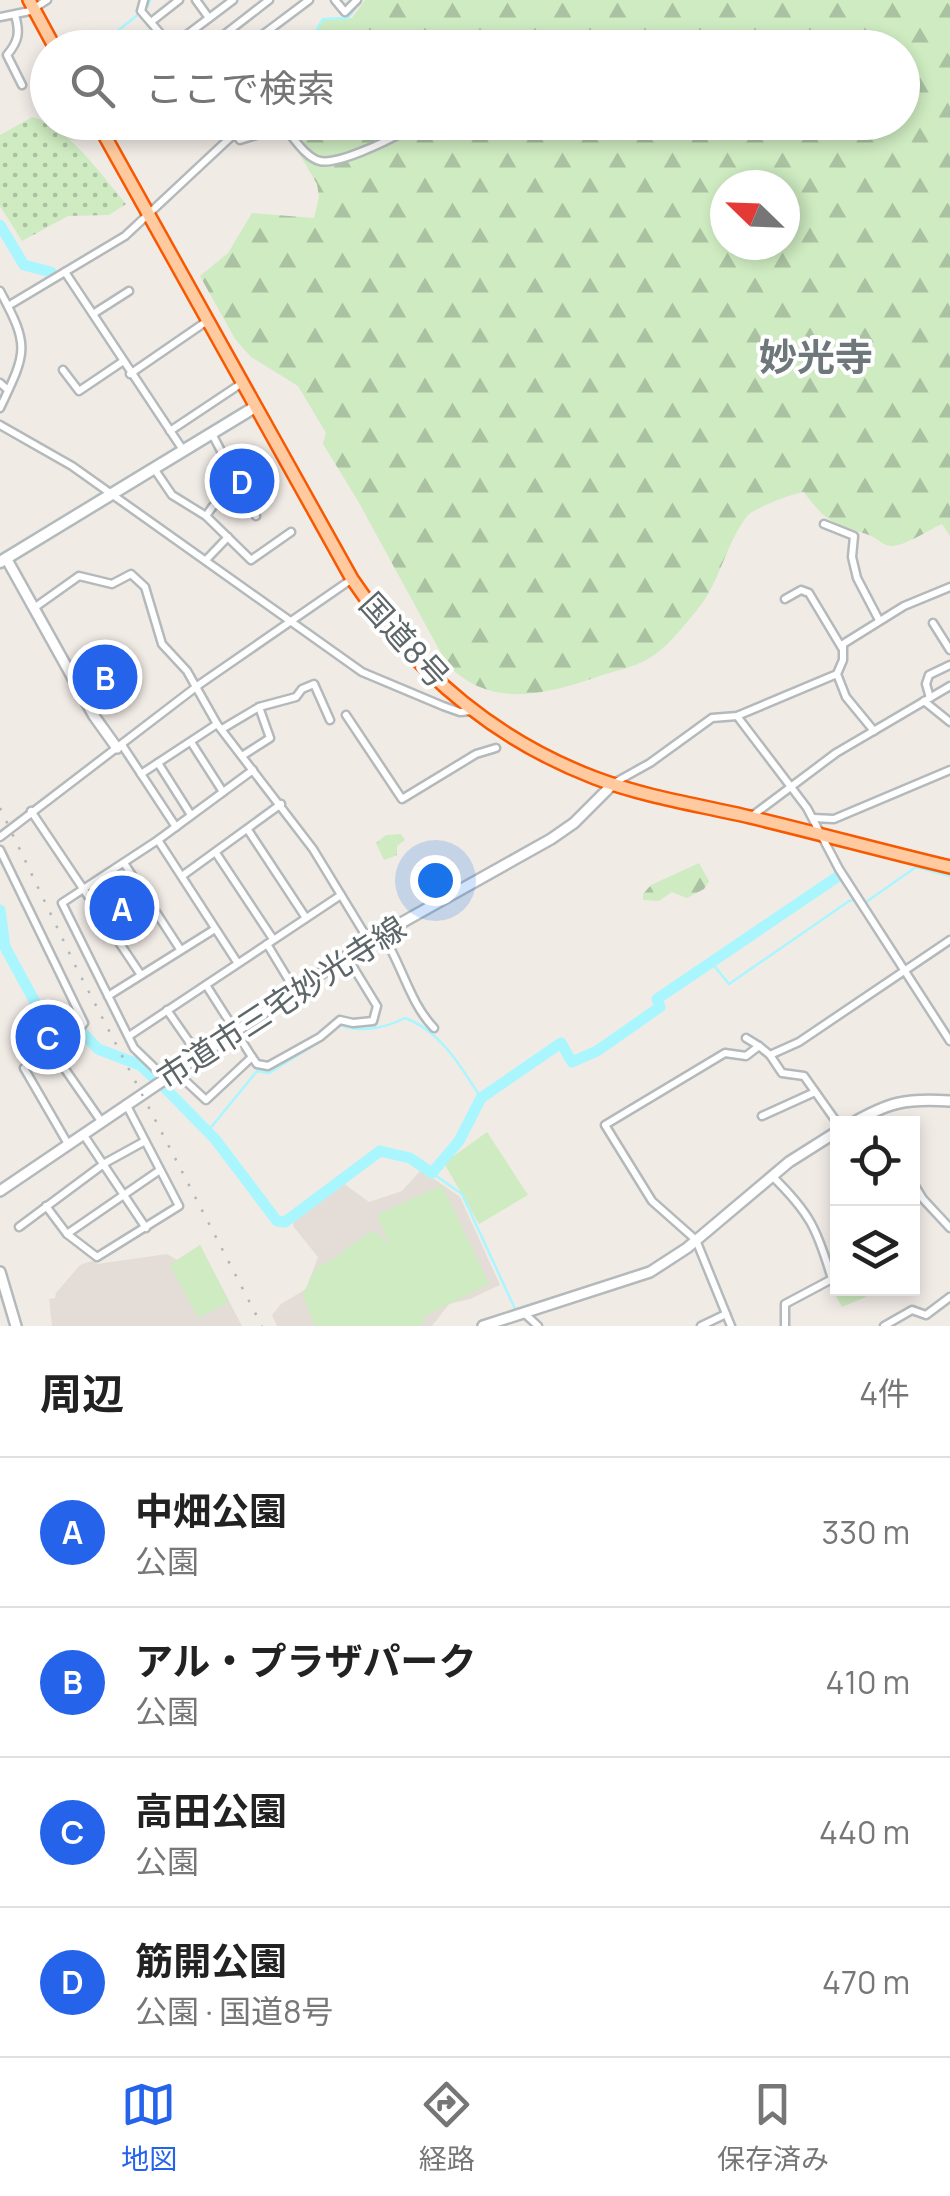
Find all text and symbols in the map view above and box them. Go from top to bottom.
search box [30,30,920,140]
icon: search [65,58,120,113]
text: ここで検索 [145,61,335,113]
north arrow [710,170,800,260]
district label: 妙光寺 [759,330,873,382]
pin: D [210,444,274,518]
street label: 国道8号 [350,583,460,697]
pin: B [72,640,138,714]
your location [410,855,461,906]
pin: A [90,870,154,946]
street label: 市道市三宅妙光寺線 [148,905,414,1099]
pin: C [15,1000,80,1074]
map controls [830,1116,920,1296]
button: locate [830,1116,920,1206]
button: layers [830,1206,920,1296]
text: 周辺 [40,1364,124,1422]
text: 4件 [859,1371,910,1415]
text: 中畑公園 [135,1484,287,1536]
text: A [62,1510,83,1554]
text: 330 m [822,1510,910,1554]
text: 公園 [135,1539,199,1583]
text: アル・プラザパーク [135,1634,477,1686]
text: B [62,1660,83,1704]
text: 410 m [826,1660,910,1704]
text: 公園 [135,1689,199,1733]
text: 高田公園 [135,1784,287,1836]
text: C [61,1810,84,1854]
text: 440 m [819,1810,910,1854]
text: 公園 [135,1839,199,1883]
text: 筋開公園 [135,1934,287,1986]
text: D [61,1960,84,2004]
text: 470 m [822,1960,910,2004]
text: 公園 · 国道8号 [135,1989,334,2033]
tab: 地図 [121,2077,177,2177]
tab: 経路 [419,2077,475,2177]
tab: 保存済み [717,2077,829,2177]

